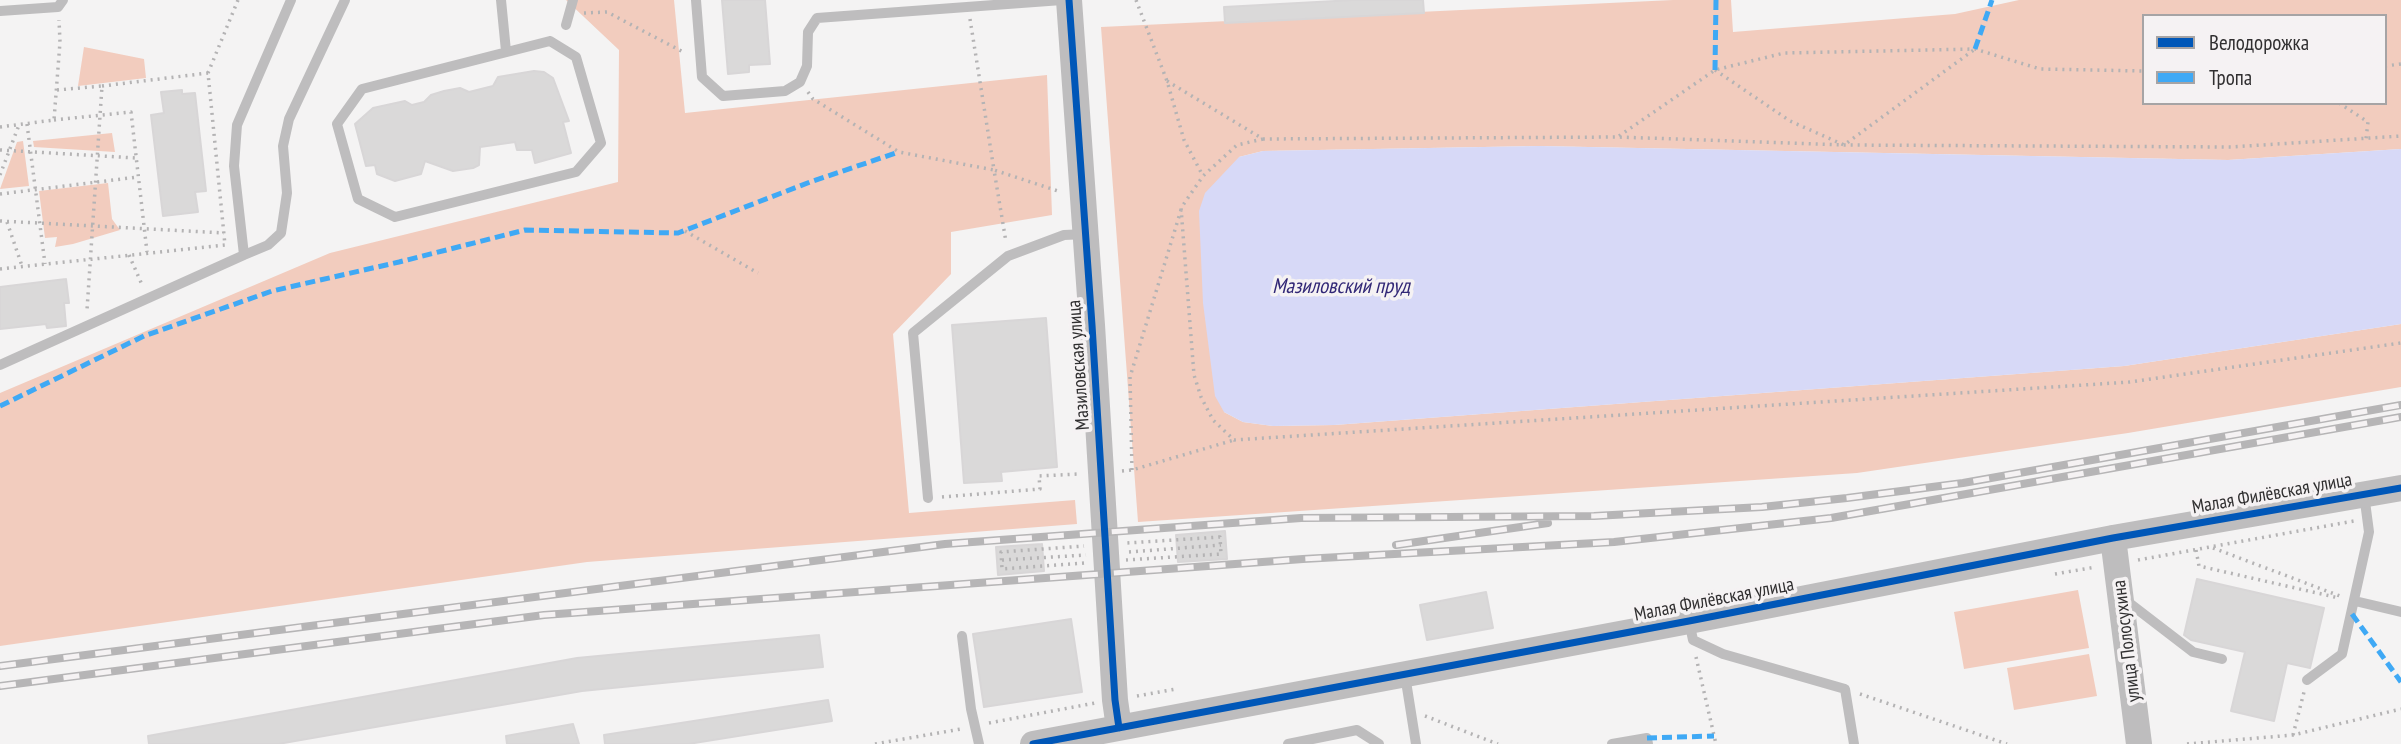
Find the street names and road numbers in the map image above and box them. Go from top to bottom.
street label: Мазиловская улица [1063,299,1095,431]
street label: Малая Филёвская улица [2190,469,2354,519]
street label: Малая Филёвская улица [1632,573,1796,627]
street label: улица Полосухина [2108,579,2146,703]

